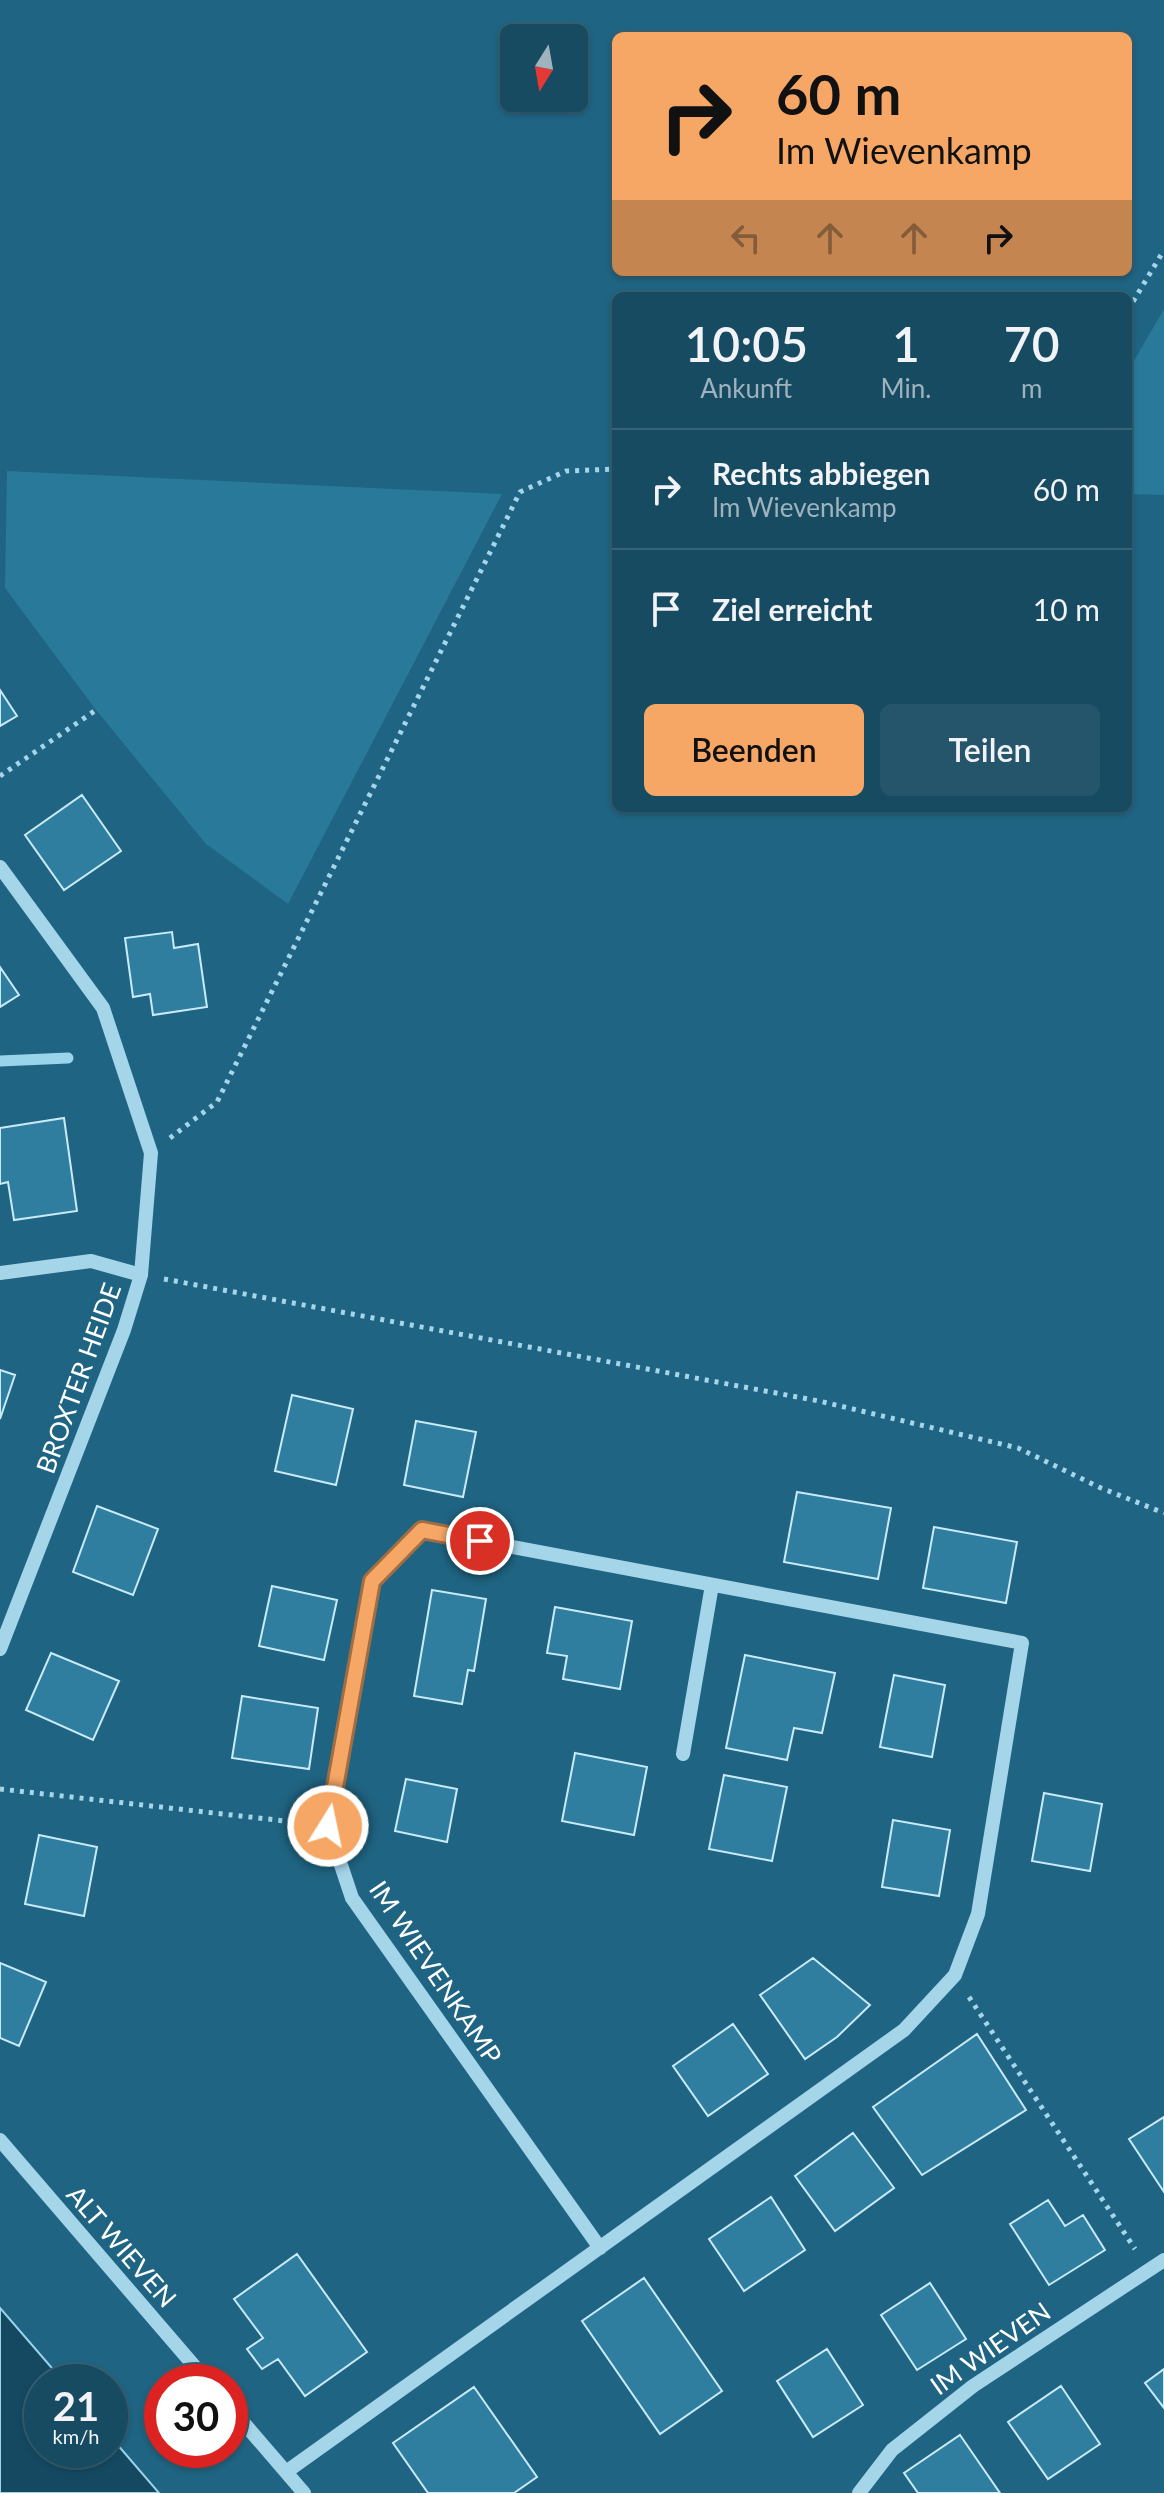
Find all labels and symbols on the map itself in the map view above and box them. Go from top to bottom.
north arrow [500,24,588,112]
street label: BROXTER HEIDE [29,1278,127,1478]
pin [446,1507,514,1575]
position arrow [286,1784,370,1868]
street label: IM WIEVENKAMP [363,1874,509,2070]
street label: ALT WIEVEN [60,2178,184,2314]
street label: IM WIEVEN [924,2295,1056,2401]
speed limit sign: 30 [144,2364,248,2468]

